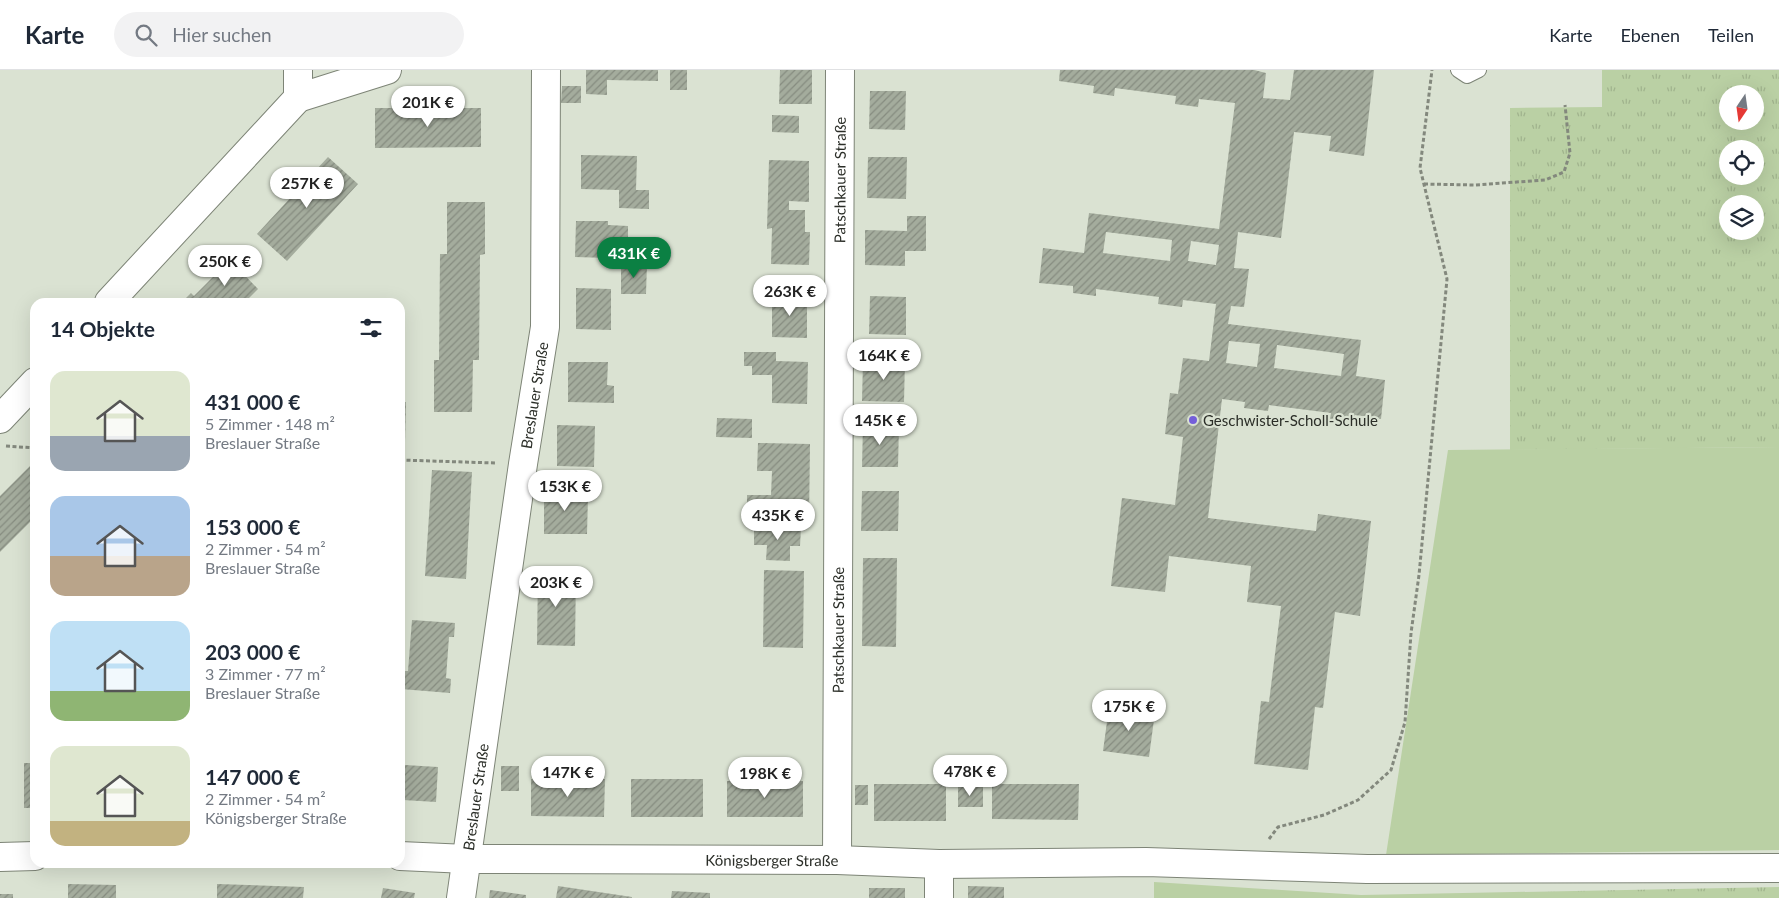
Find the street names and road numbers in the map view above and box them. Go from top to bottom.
street label: Patschkauer Straße [830,117,849,243]
street label: Breslauer Straße [517,340,552,450]
street label: Patschkauer Straße [829,567,847,693]
street label: Breslauer Straße [459,742,492,852]
street label: Königsberger Straße [705,851,839,869]

